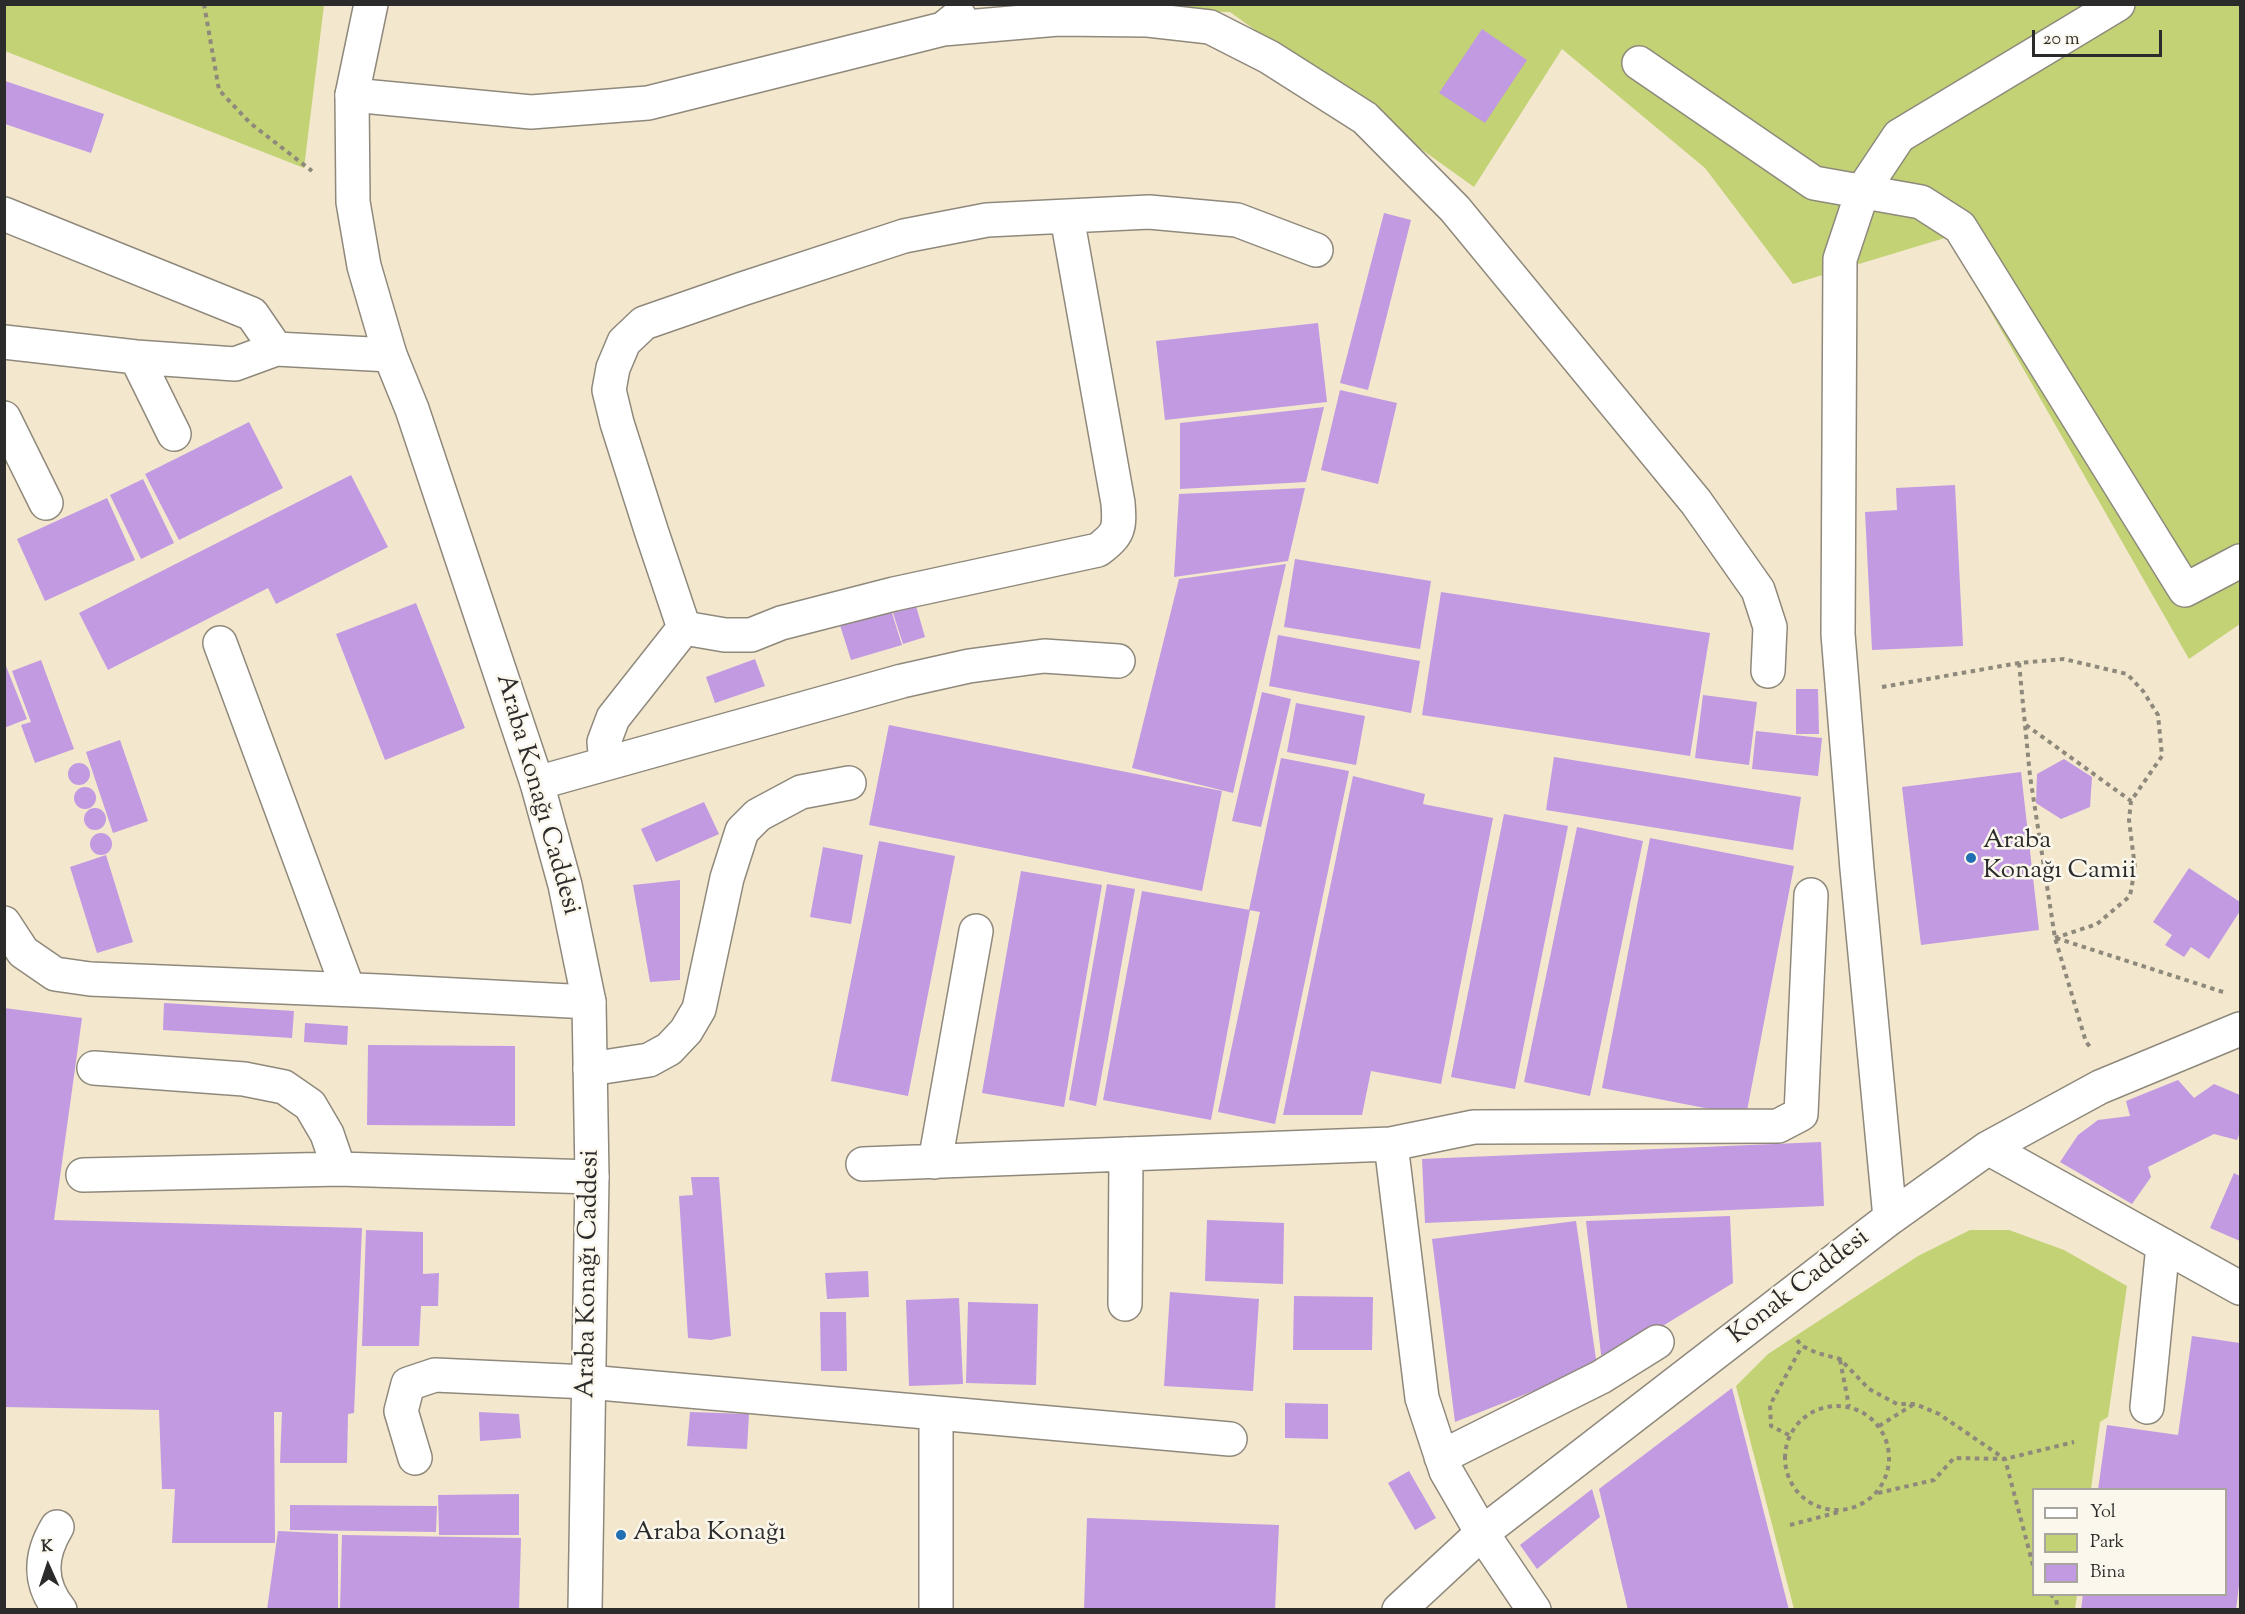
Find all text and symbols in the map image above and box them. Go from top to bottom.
scale bar [2035,18,2166,56]
text: 20 m [2043,27,2080,53]
street label: Araba Konağı Caddesi [487,671,585,919]
place label: Araba Konağı Camii [1983,827,2136,888]
marker: Araba Konağı Camii [1964,851,1978,865]
street label: Araba Konağı Caddesi [572,1149,608,1399]
street label: Konak Caddesi [1724,1223,1876,1353]
legend [2032,1488,2227,1596]
text: Yol [2090,1500,2116,1526]
place label: Araba Konağı [633,1519,786,1551]
marker: Araba Konağı [614,1528,628,1542]
text: Park [2090,1530,2124,1556]
north arrow [18,1536,78,1596]
text: K [41,1536,53,1559]
text: Bina [2090,1560,2125,1586]

